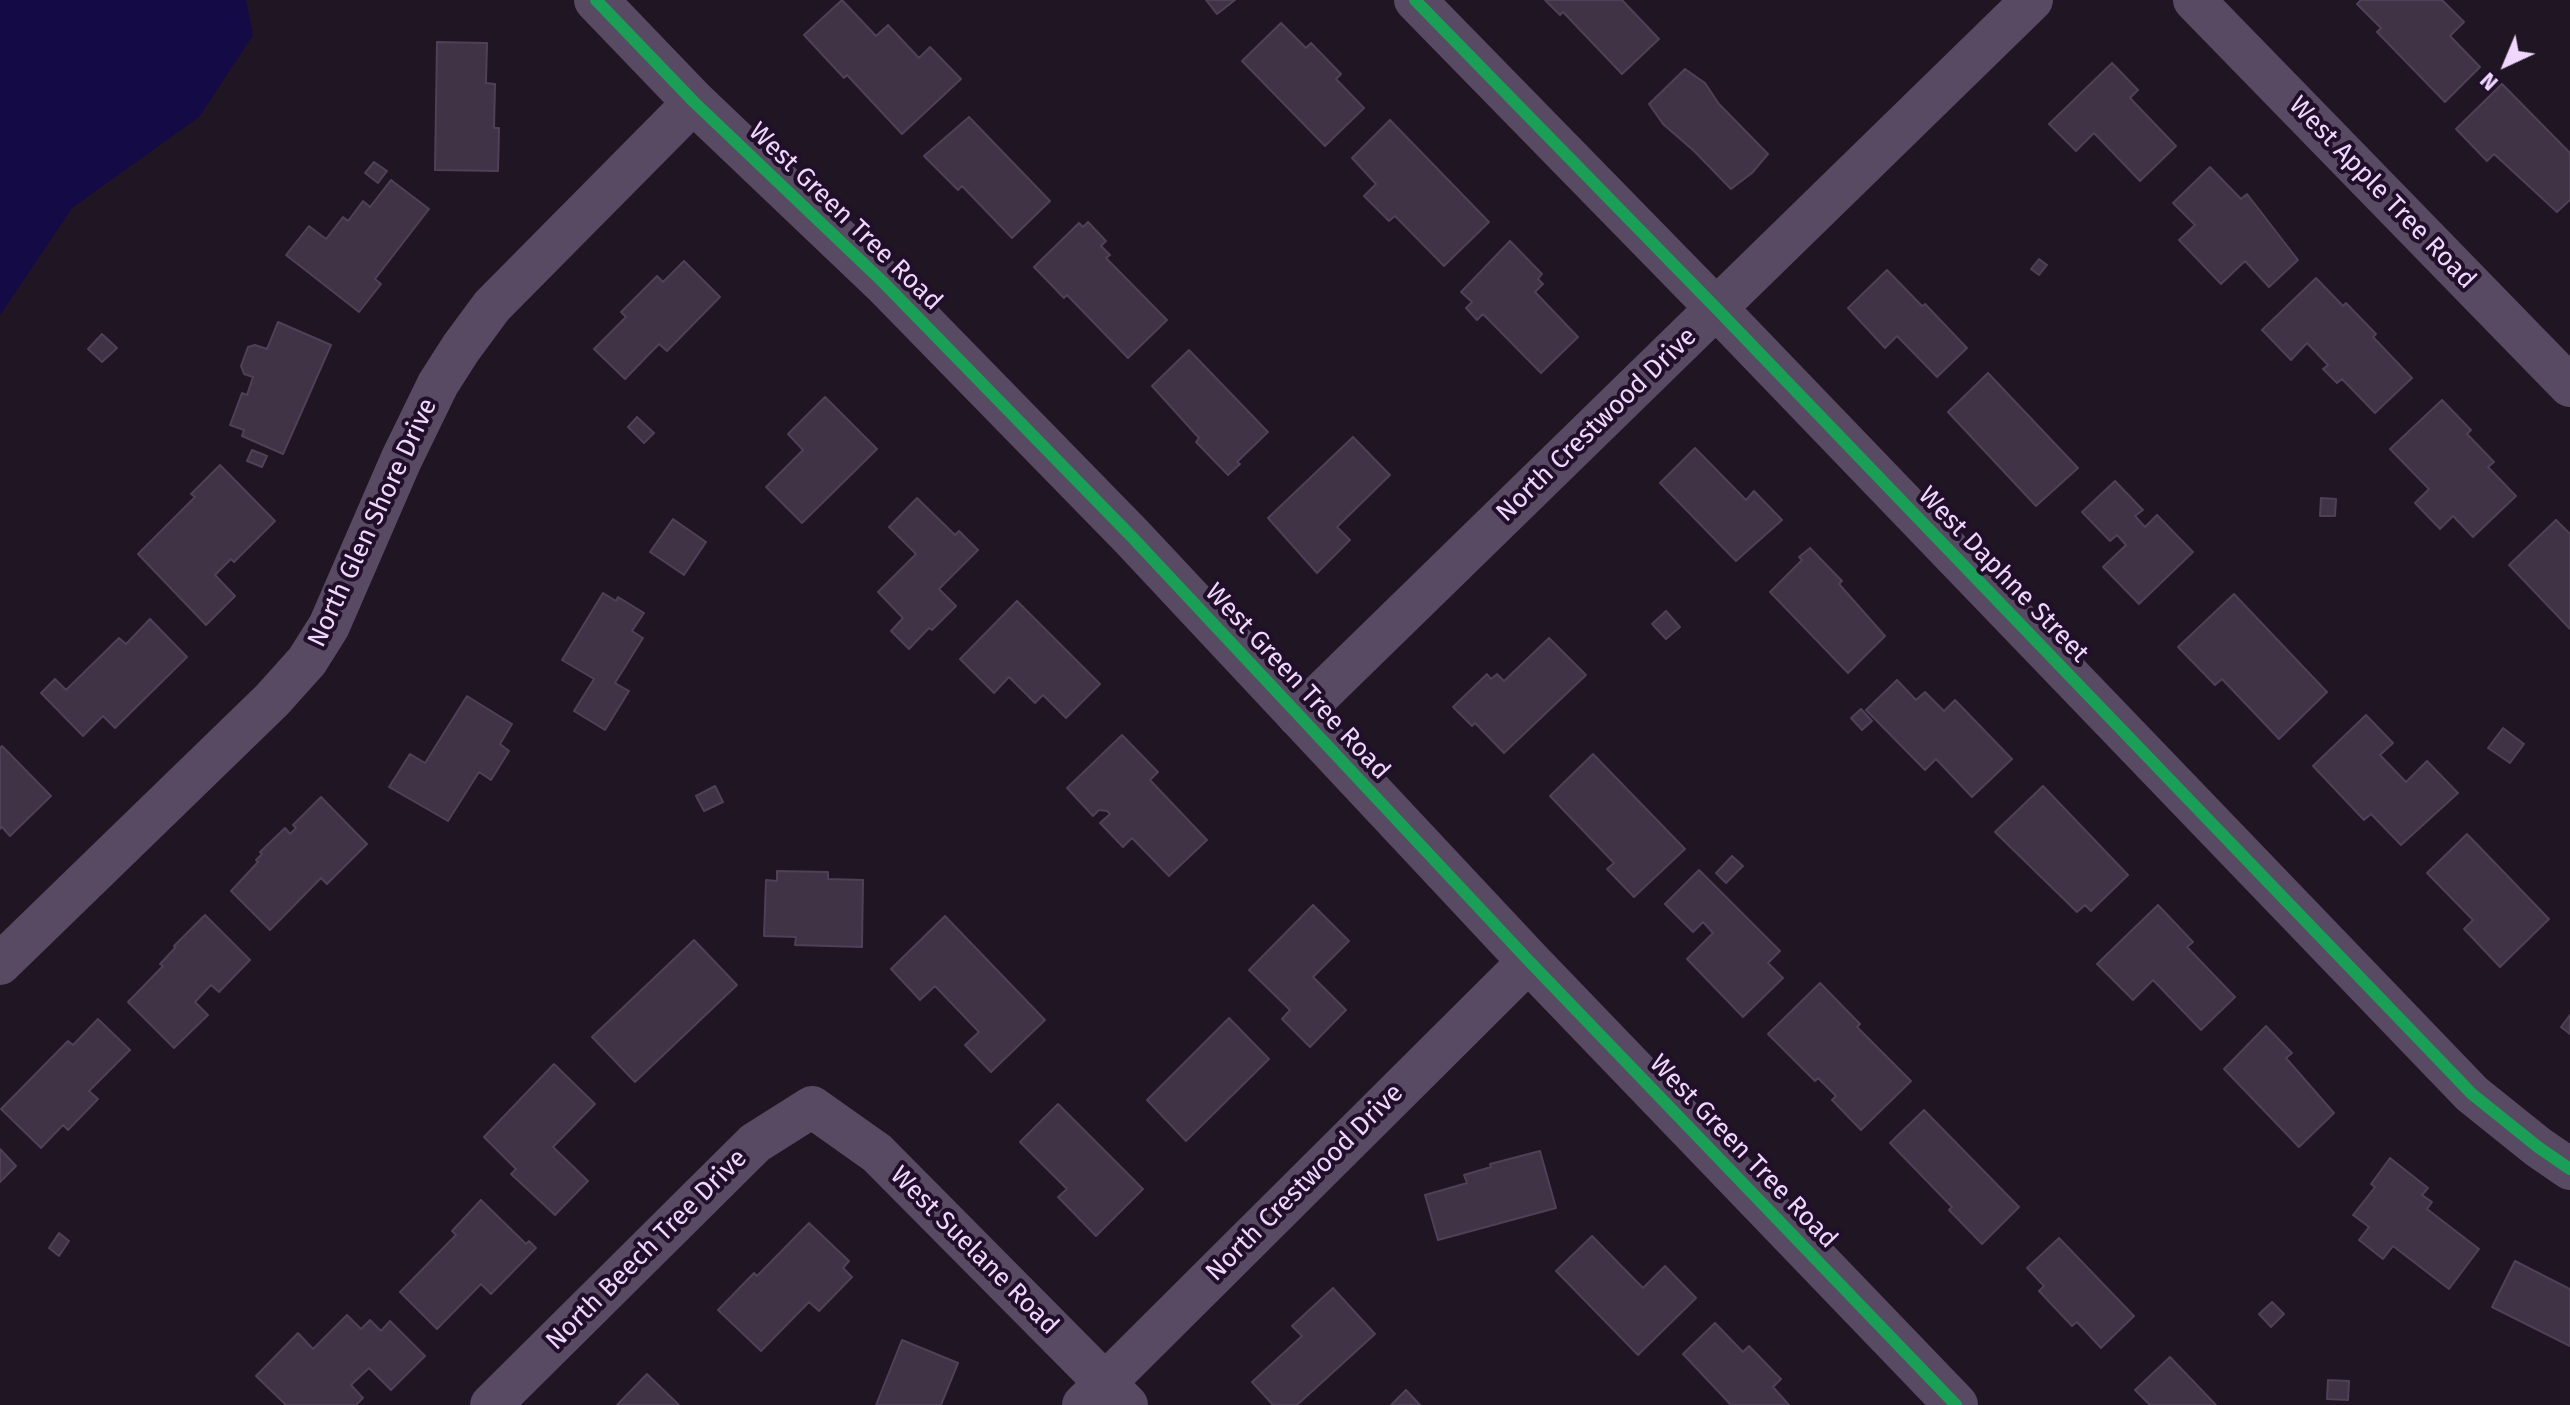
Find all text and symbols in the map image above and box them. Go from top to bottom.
north arrow [2466,24,2546,104]
text: N [2474,67,2504,96]
street label: West Apple Tree Road [2282,90,2482,296]
street label: West Green Tree Road [742,117,948,317]
street label: North Crestwood Drive [1490,321,1704,529]
street label: North Glen Shore Drive [302,394,444,652]
street label: West Daphne Street [1911,481,2095,669]
street label: West Green Tree Road [1198,577,1396,787]
street label: West Green Tree Road [1643,1049,1843,1255]
street label: North Crestwood Drive [1200,1078,1410,1288]
street label: North Beech Tree Drive [540,1143,754,1357]
street label: West Suelane Road [883,1160,1065,1342]

